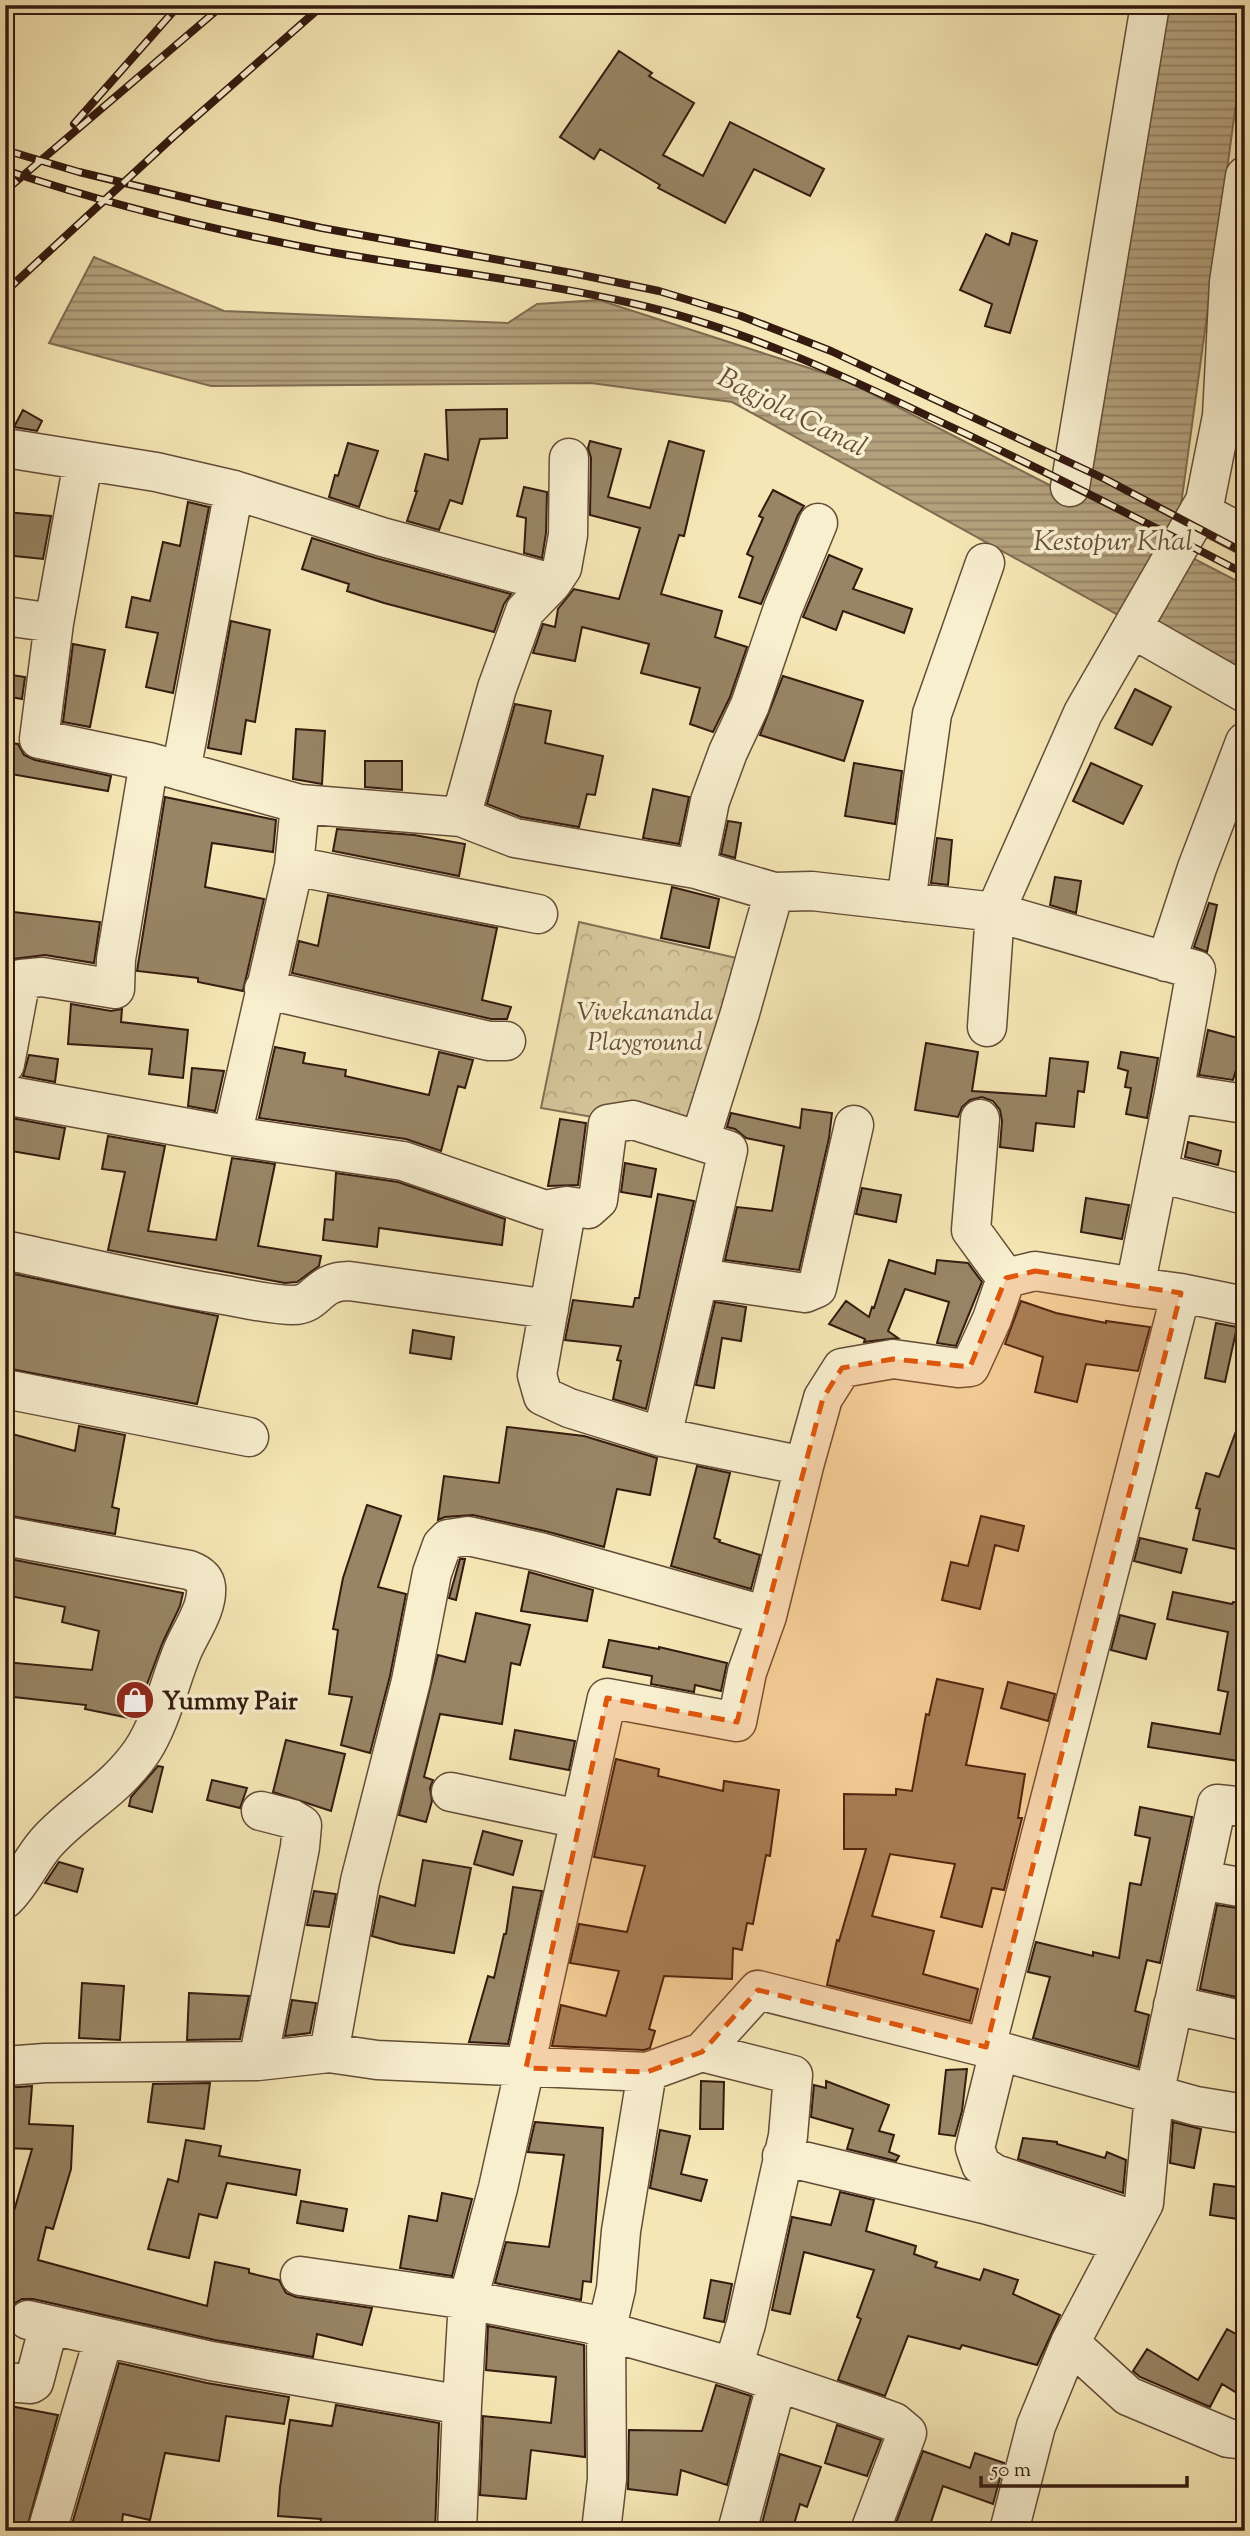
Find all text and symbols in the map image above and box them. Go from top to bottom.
water label: Bagjola Canal [710,359,873,468]
water label: Kestopur Khal [1033,523,1193,563]
park label: Vivekananda Playground [577,995,713,1062]
shop icon: Yummy Pair [114,1679,156,1721]
place label: Yummy Pair [162,1684,298,1721]
scale bar [981,2445,1187,2489]
text: 50 m [990,2456,1031,2486]

